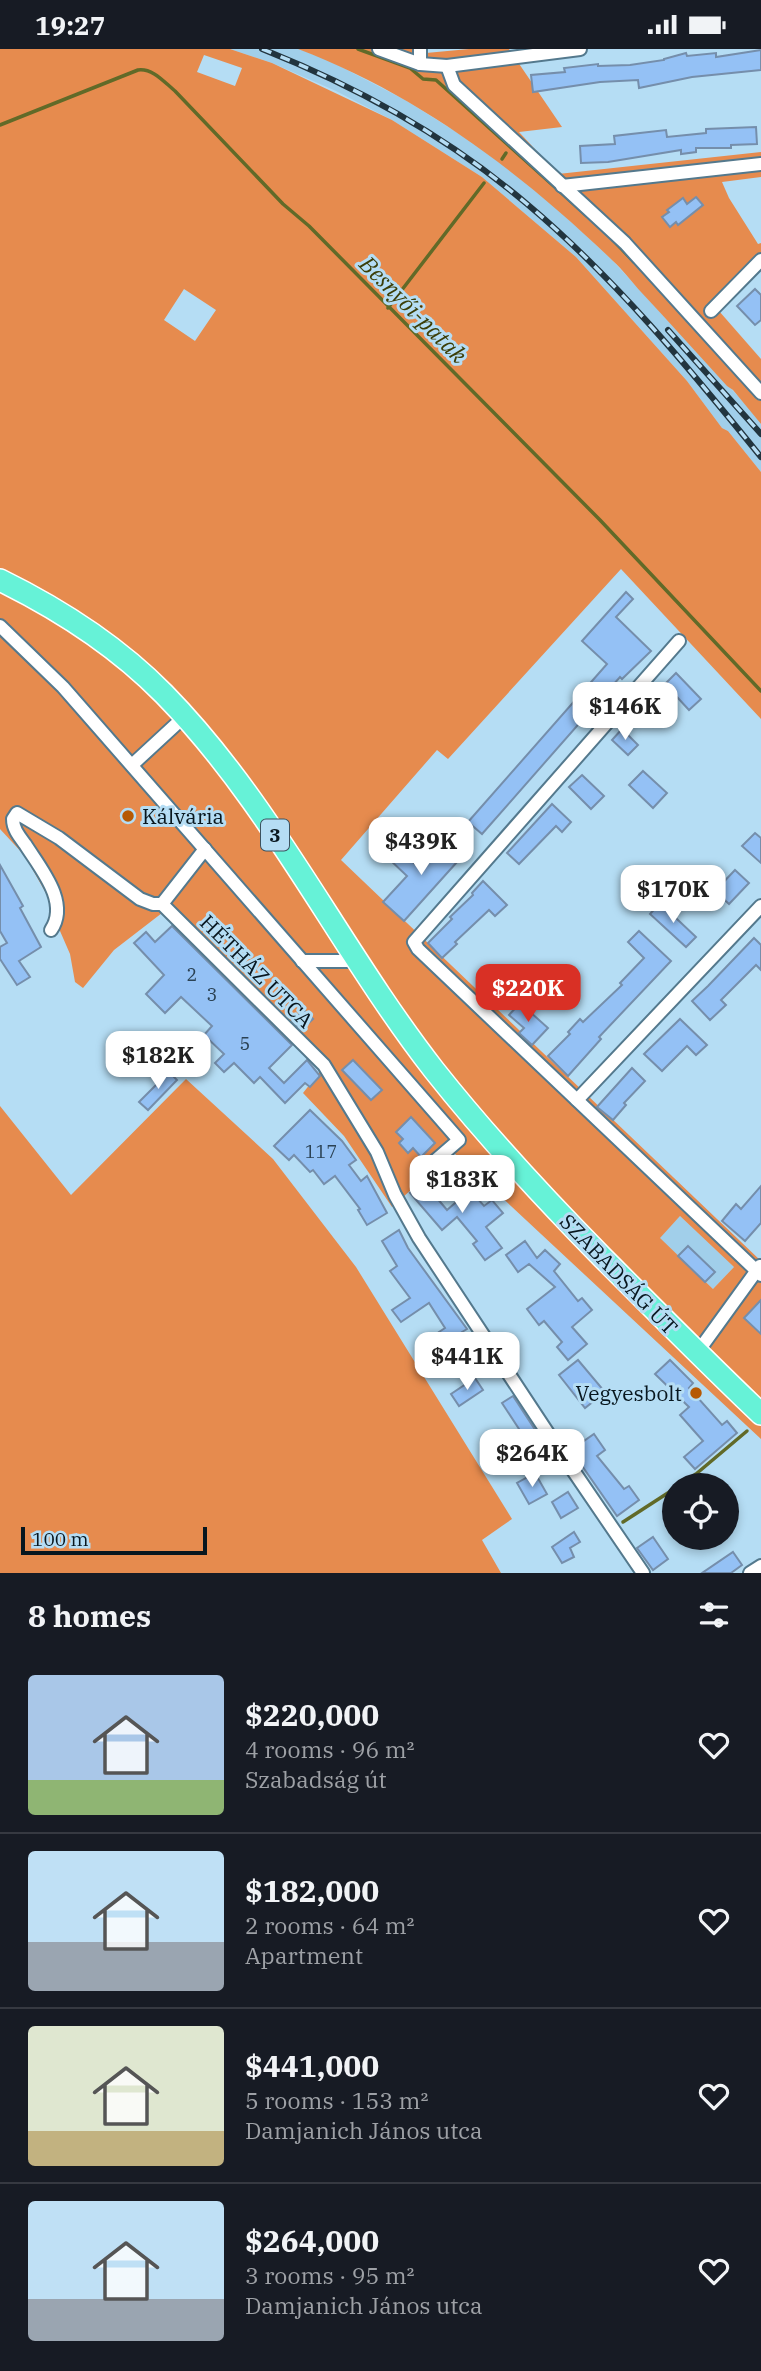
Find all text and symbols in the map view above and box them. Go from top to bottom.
text: 19:27 [35,8,105,42]
water label: Besnyői-patak [353,248,475,370]
pin: $146K [576,683,674,742]
text: $146K [589,690,661,720]
place label: Kálvária [142,802,224,830]
marker: Kálvária [120,808,136,824]
pin: $439K [372,817,470,877]
road number: 3 [261,820,289,851]
text: $439K [385,825,457,855]
pin: $170K [624,865,722,925]
text: $170K [637,873,709,903]
street label: HÉTHÁZ UTCA [194,908,320,1034]
house number: 2 [187,963,197,986]
pin: $220K [479,965,577,1024]
text: $220K [492,972,564,1002]
house number: 3 [207,983,217,1006]
pin: $182K [109,1031,207,1091]
house number: 5 [240,1032,250,1055]
text: $182K [122,1039,194,1069]
house number: 117 [305,1140,337,1163]
pin: $183K [413,1155,511,1215]
text: $183K [426,1163,498,1193]
street label: SZABADSÁG ÚT [554,1207,684,1341]
pin: $441K [418,1333,516,1392]
text: $441K [431,1340,503,1370]
place label: Vegyesbolt [575,1379,682,1407]
marker: Vegyesbolt [688,1385,704,1401]
pin: $264K [483,1429,581,1489]
text: $264K [496,1437,568,1467]
map controls [662,1473,739,1550]
button: locate [662,1473,739,1550]
scale bar [21,1524,206,1556]
text: 100 m [32,1527,89,1551]
text: 8 homes [28,1596,151,1635]
icon: filters [695,1596,733,1634]
text: $220,000 [245,1695,379,1734]
icon: home [84,1703,168,1787]
icon: heart [695,1726,733,1764]
text: 4 rooms · 96 m² [245,1734,415,1764]
text: Szabadság út [245,1764,387,1794]
text: $182,000 [245,1871,379,1910]
icon: home [84,1879,168,1963]
icon: heart [695,1902,733,1940]
text: 2 rooms · 64 m² [245,1910,415,1940]
text: Apartment [245,1940,363,1970]
text: $441,000 [245,2046,379,2085]
icon: home [84,2054,168,2138]
icon: heart [695,2077,733,2115]
text: 5 rooms · 153 m² [245,2085,428,2115]
text: Damjanich János utca [245,2115,483,2145]
text: $264,000 [245,2221,379,2260]
icon: home [84,2229,168,2313]
icon: heart [695,2252,733,2290]
text: 3 rooms · 95 m² [245,2260,415,2290]
text: Damjanich János utca [245,2290,483,2320]

